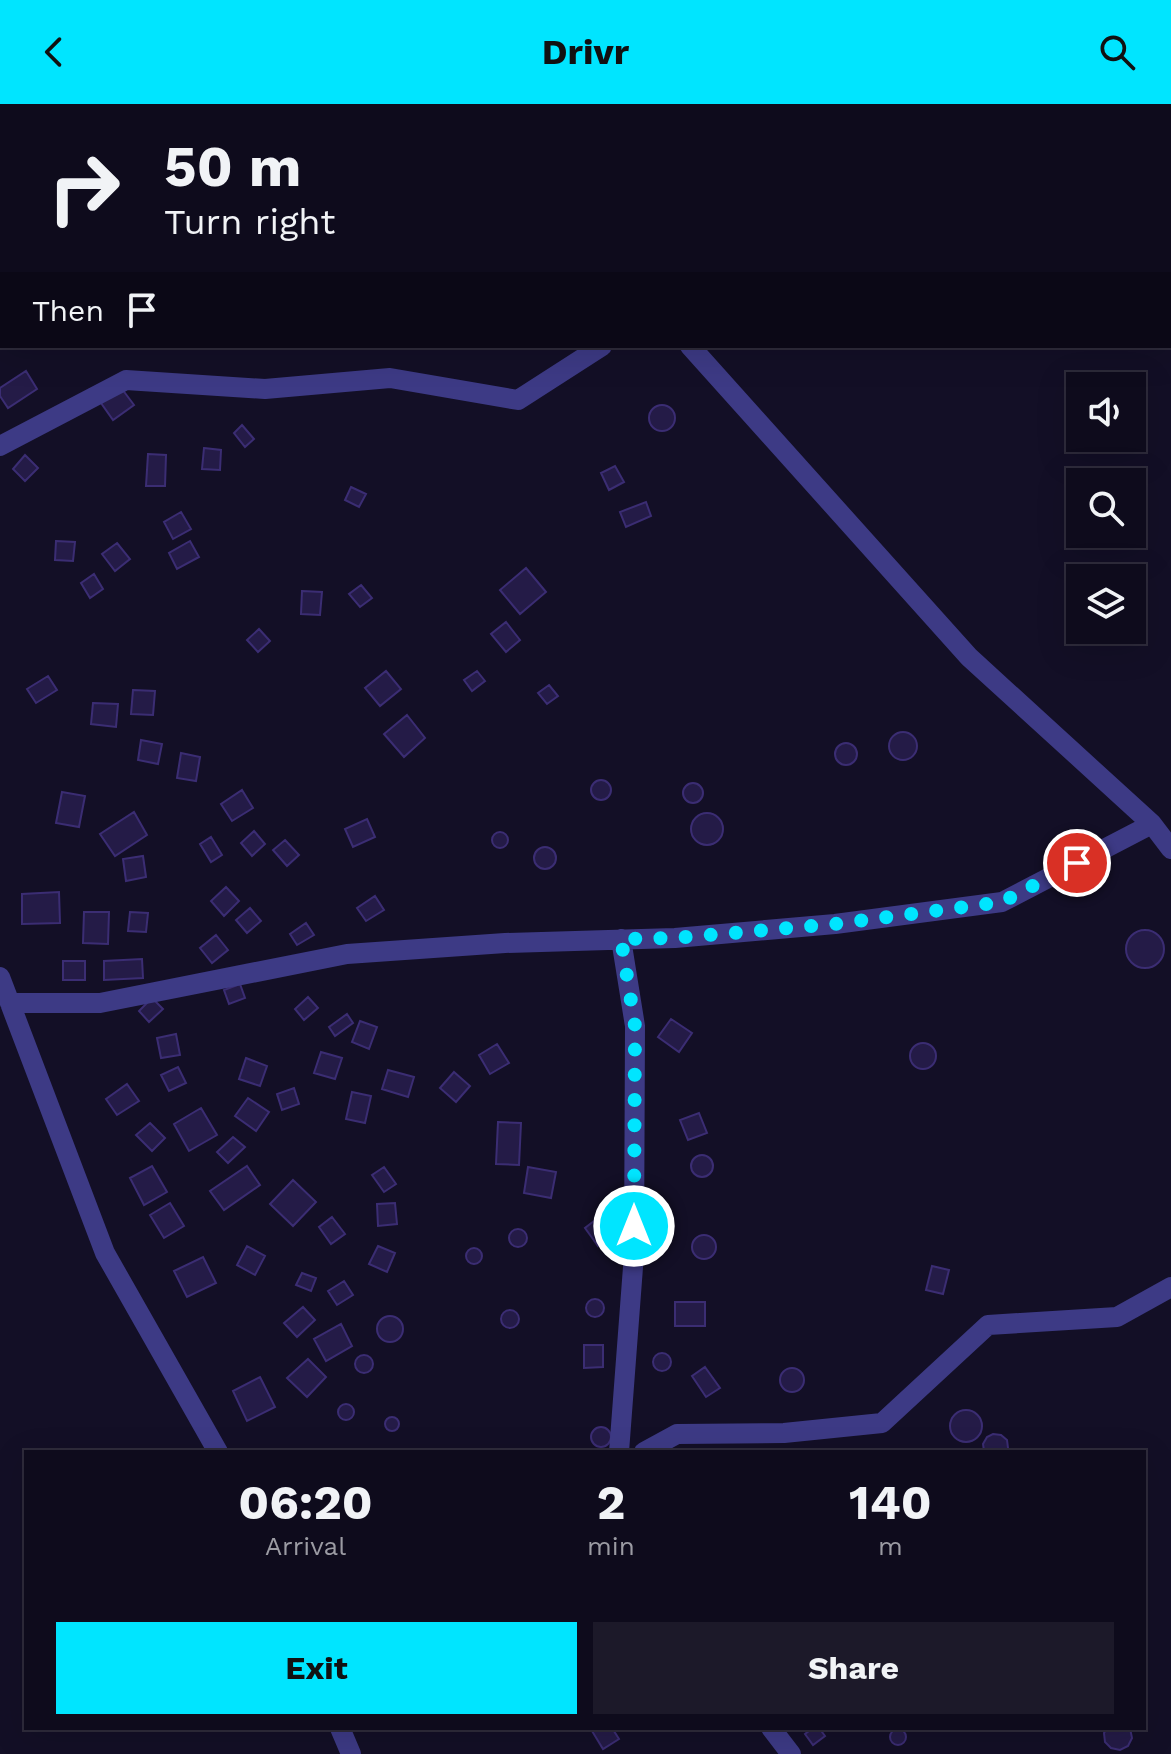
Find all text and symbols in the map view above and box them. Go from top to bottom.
icon: back [32,30,76,74]
icon: search [1095,30,1139,74]
text: Drivr [542,31,629,73]
text: 50 m [164,134,301,200]
icon: right [32,136,136,240]
text: Turn right [164,201,335,243]
icon: arrive [120,288,164,332]
text: Then [32,293,104,328]
map controls [1066,372,1146,644]
button: sound [1066,372,1146,452]
button: search [1066,468,1146,548]
button: layers [1066,564,1146,644]
pin [1043,829,1111,897]
icon: arrive [1055,841,1099,885]
position arrow [592,1184,676,1268]
text: 06:20 [238,1474,373,1531]
text: 2 [597,1474,625,1531]
text: 140 [849,1474,932,1531]
text: Arrival [265,1531,346,1561]
text: min [587,1531,635,1561]
text: m [878,1531,903,1561]
button: Exit [56,1622,577,1714]
button: Share [593,1622,1114,1714]

